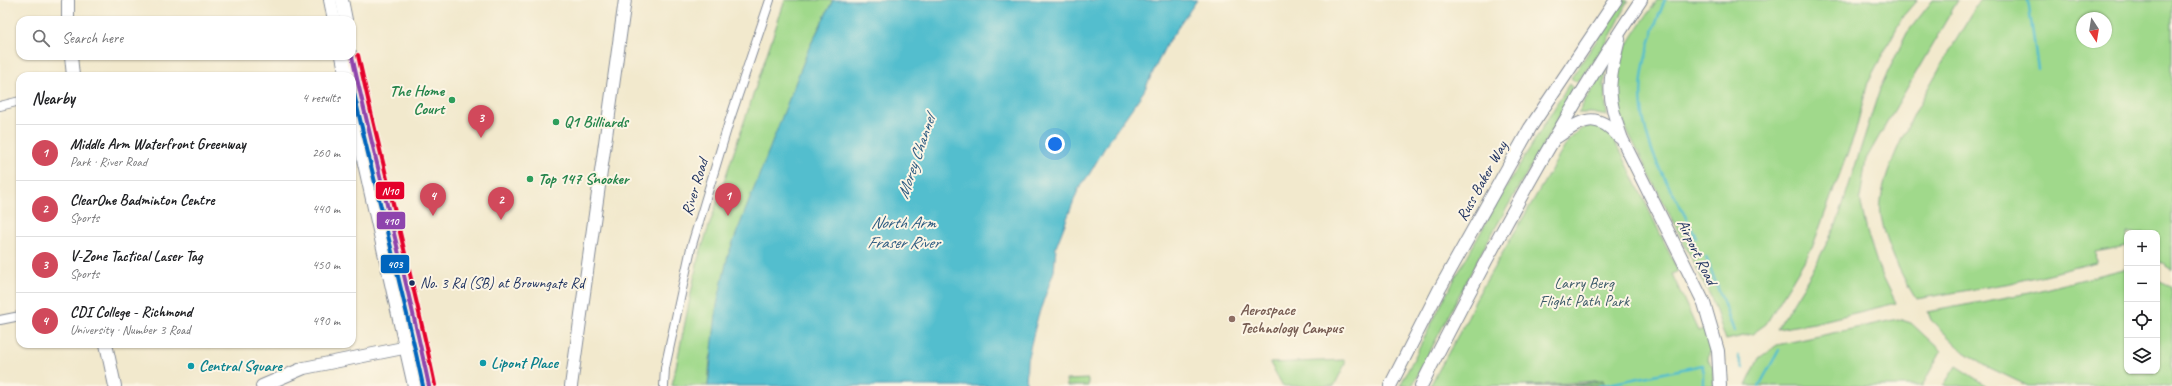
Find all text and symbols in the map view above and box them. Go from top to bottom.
north arrow [2076,12,2112,48]
search box [16,16,356,60]
icon: search [30,27,52,49]
text: Search here [62,29,123,48]
place label: The Home Court [389,81,446,119]
text: Nearby [32,88,75,109]
text: 4 results [302,90,340,106]
marker: The Home Court [447,95,457,105]
pin: 3 [468,105,494,138]
water label: Morey Channel [892,107,942,201]
place label: Q1 Billiards [564,112,630,132]
marker: Q1 Billiards [551,117,561,127]
your location [1045,134,1065,154]
text: Middle Arm Waterfront Greenway [70,135,246,154]
street label: Russ Baker Way [1452,136,1513,224]
text: 1 [42,145,48,161]
text: 260 m [312,145,340,161]
street label: River Road [677,153,714,218]
text: Park · River Road [70,154,147,170]
place label: Top 147 Snooker [538,169,631,189]
marker: Top 147 Snooker [525,174,535,184]
line badge: N10 [375,181,405,200]
pin: 4 [420,183,446,216]
pin: 1 [715,183,741,216]
text: N10 [382,184,399,198]
pin: 2 [488,187,514,220]
text: ClearOne Badminton Centre [70,191,214,210]
text: 2 [42,201,48,217]
text: 440 m [312,201,340,217]
text: Sports [70,210,99,226]
line badge: 410 [376,211,406,230]
water label: North Arm Fraser River [867,212,942,253]
text: 410 [384,214,399,228]
street label: Airport Road [1672,216,1723,291]
map controls [2124,230,2160,374]
button: + [2124,230,2160,266]
text: V-Zone Tactical Laser Tag [70,247,202,266]
line badge: 403 [380,254,410,274]
text: 3 [42,257,48,273]
text: 450 m [312,257,340,273]
text: 403 [388,257,403,271]
text: Sports [70,266,99,282]
button: − [2124,266,2160,302]
park label: Larry Berg Flight Path Park [1539,273,1630,311]
place label: No. 3 Rd (SB) at Browngate Rd [420,274,586,293]
marker: No. 3 Rd (SB) at Browngate Rd [407,278,417,288]
place label: Aerospace Technology Campus [1240,300,1344,338]
button: locate [2124,302,2160,338]
text: CDI College - Richmond [70,303,192,322]
text: 4 [42,313,48,329]
text: 490 m [312,313,340,329]
marker: Aerospace Technology Campus [1227,314,1237,324]
text: University · Number 3 Road [70,322,190,338]
button: layers [2124,338,2160,374]
place label: Lipont Place [491,353,559,373]
place label: Central Square [199,356,283,376]
marker: Lipont Place [478,358,488,368]
marker: Central Square [186,361,196,371]

